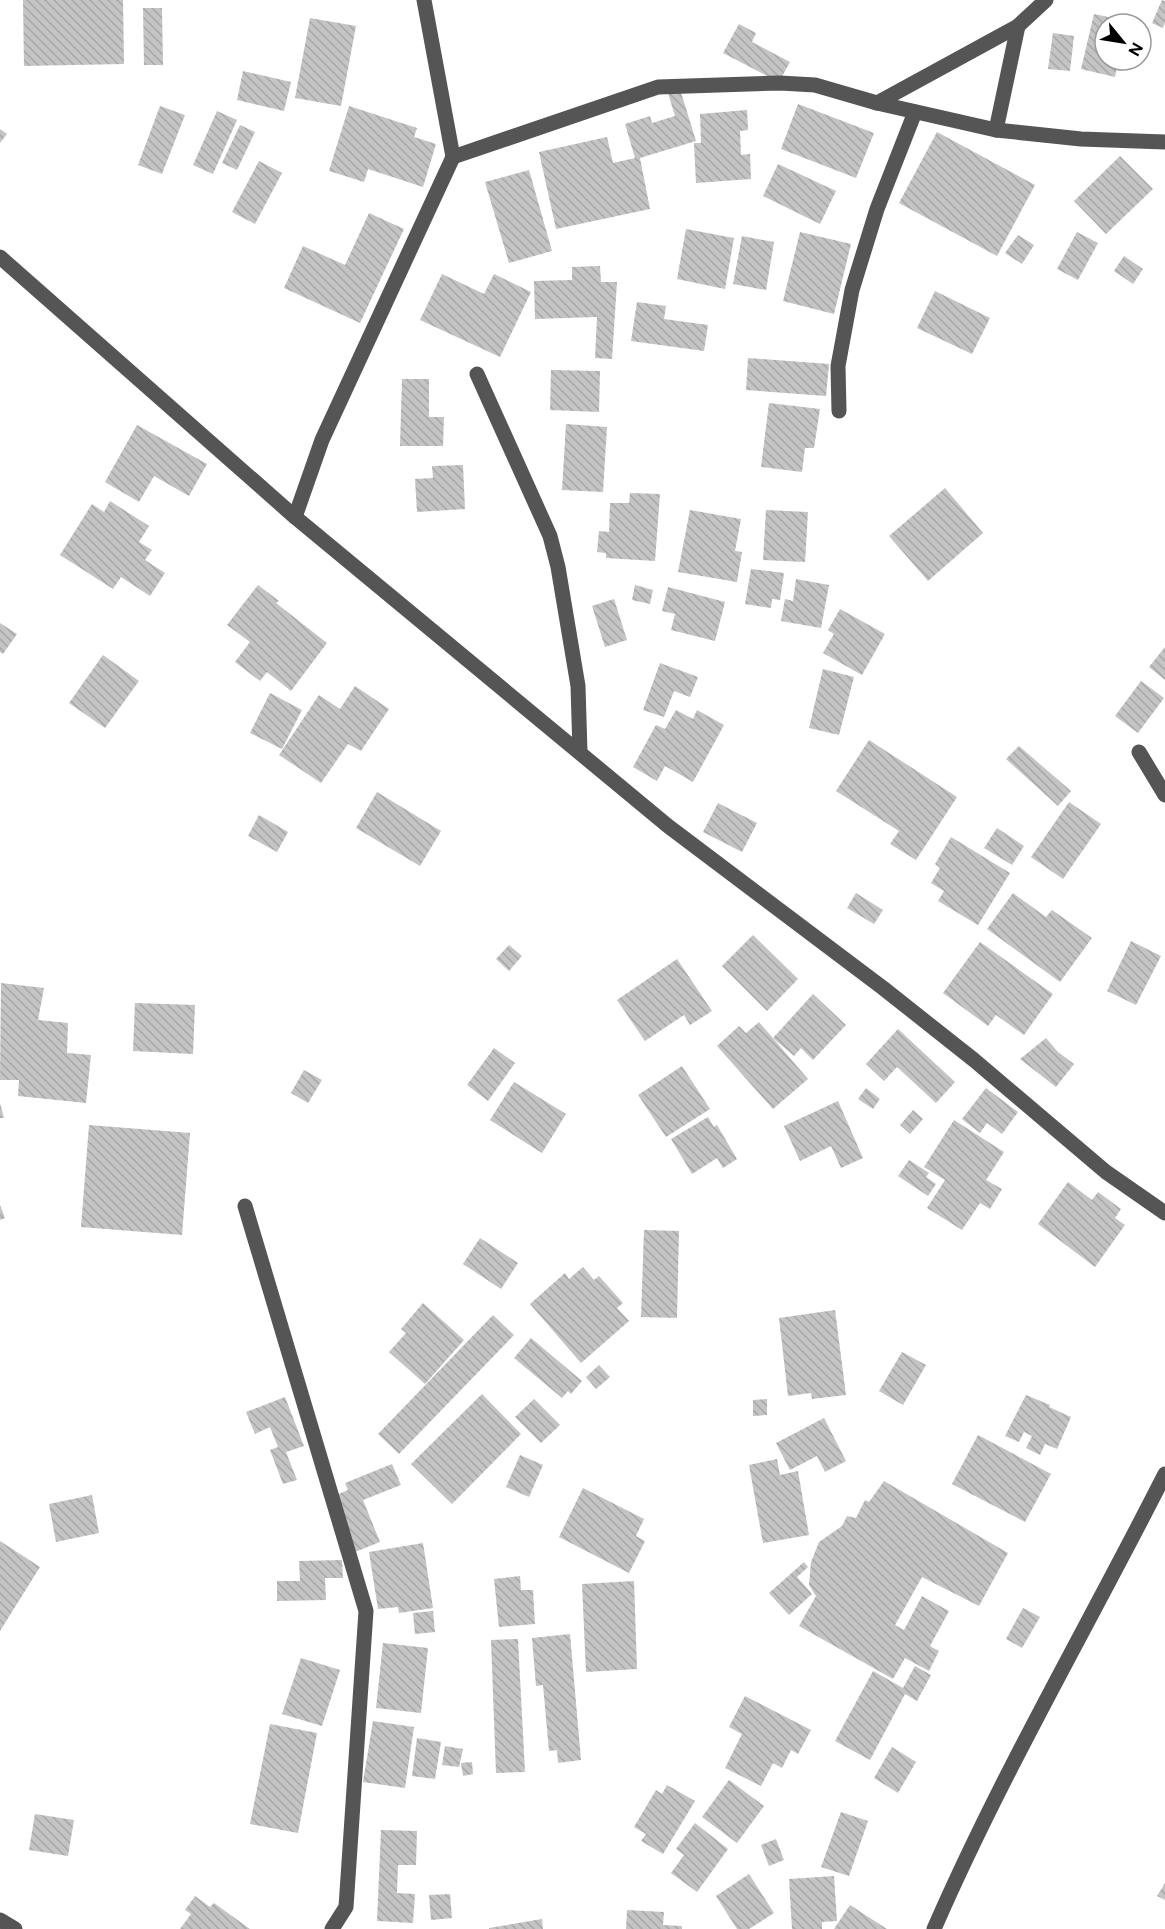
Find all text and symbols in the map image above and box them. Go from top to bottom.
north arrow [1093,12,1153,72]
text: N [1124,39,1147,59]

